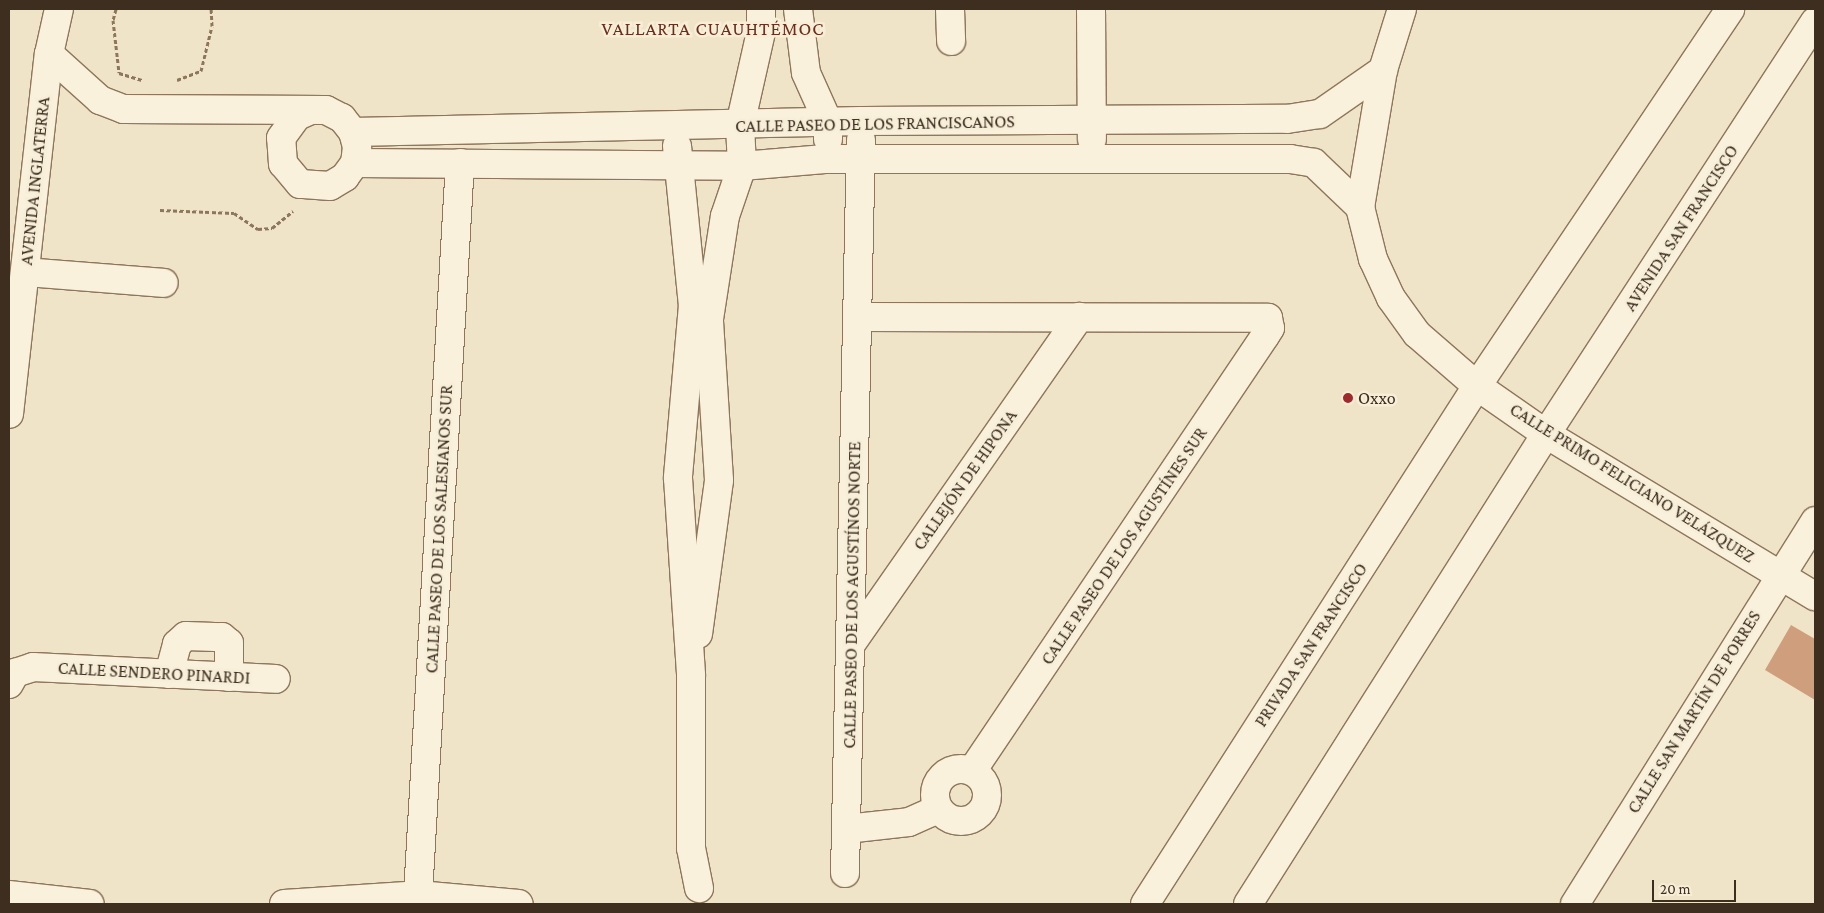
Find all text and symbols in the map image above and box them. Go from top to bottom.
district label: VALLARTA CUAUHTÉMOC [599,18,827,40]
street label: AVENIDA INGLATERRA [15,96,55,266]
street label: CALLE PASEO DE LOS FRANCISCANOS [735,111,1015,137]
street label: AVENIDA SAN FRANCISCO [1619,141,1743,315]
street label: CALLE PASEO DE LOS SALESIANOS SUR [421,384,457,674]
place label: Oxxo [1358,387,1396,409]
marker: Oxxo [1342,392,1354,404]
street label: CALLE PRIMO FELICIANO VELÁZQUEZ [1506,398,1758,568]
street label: CALLEJÓN DE HIPONA [908,406,1022,554]
street label: CALLE PASEO DE LOS AGUSTÍNES SUR [1036,423,1212,669]
street label: CALLE PASEO DE LOS AGUSTÍNOS NORTE [839,441,865,749]
street label: PRIVADA SAN FRANCISCO [1250,559,1372,731]
street label: CALLE SAN MARTÍN DE PORRES [1623,607,1765,817]
street label: CALLE SENDERO PINARDI [57,657,251,689]
scale bar [1654,870,1738,902]
text: 20 m [1660,881,1691,897]

